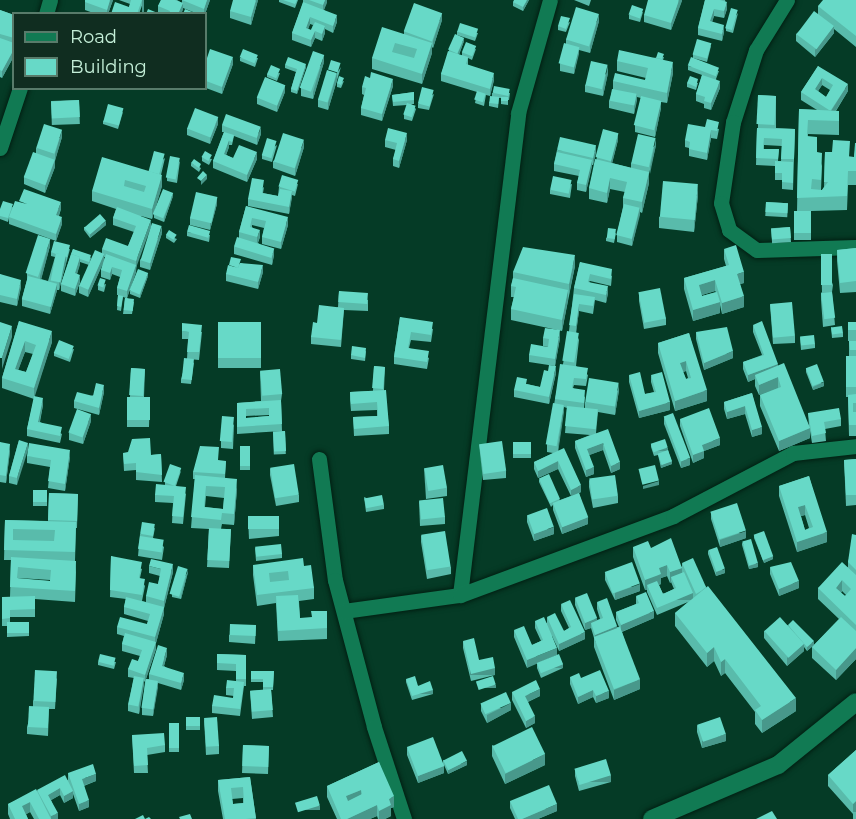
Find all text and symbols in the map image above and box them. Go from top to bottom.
legend [12,12,207,90]
text: Road [70,26,117,48]
text: Building [70,56,147,78]

